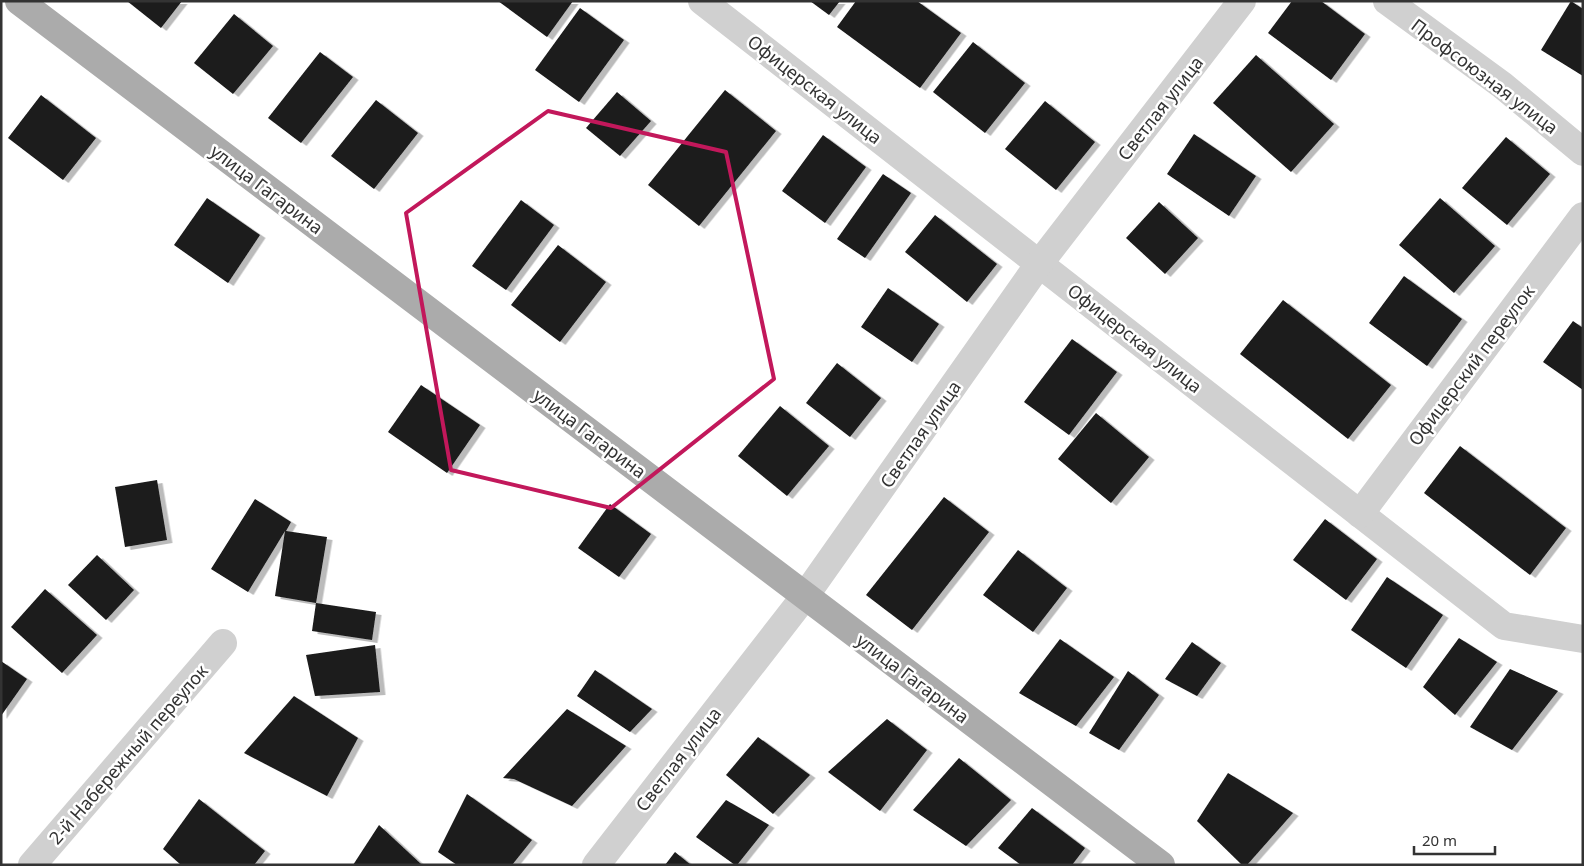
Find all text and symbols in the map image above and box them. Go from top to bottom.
street label: Профсоюзная улица [1407,13,1563,139]
street label: Офицерская улица [743,29,887,149]
street label: Светлая улица [1112,51,1208,165]
street label: улица Гагарина [206,139,328,239]
street label: Офицерская улица [1063,278,1207,398]
street label: Офицерский переулок [1403,279,1540,450]
street label: Светлая улица [874,376,966,492]
street label: улица Гагарина [529,383,651,483]
street label: улица Гагарина [852,628,974,728]
street label: 2-й Набережный переулок [43,659,213,849]
street label: Светлая улица [630,702,726,816]
scale bar [1414,824,1495,856]
text: 20 m [1422,830,1457,850]

